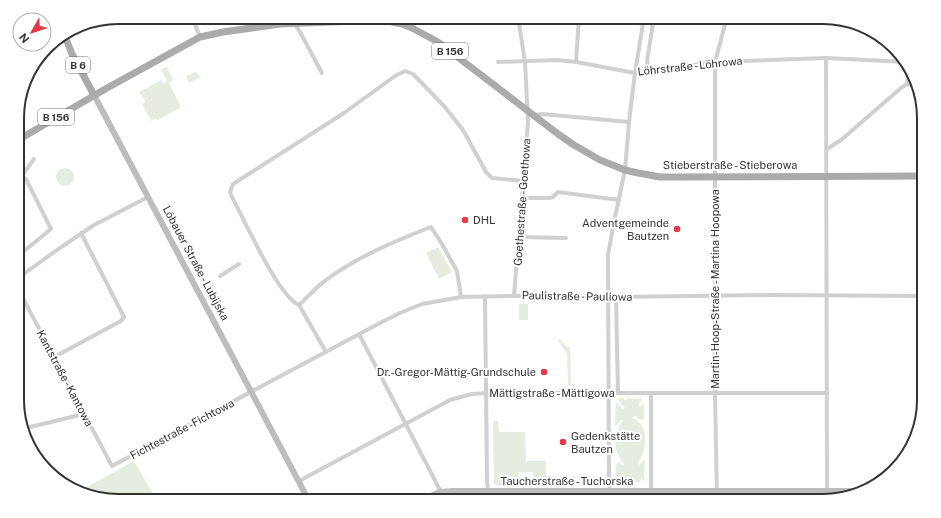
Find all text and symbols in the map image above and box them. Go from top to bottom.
north arrow [12,12,52,52]
text: N [17,31,32,45]
road number: B 156 [432,43,468,59]
street label: Löhrstraße - Löhrowa [637,55,743,77]
road number: B 6 [66,57,90,73]
road number: B 156 [38,109,74,125]
street label: Goethestraße - Goethowa [512,138,532,266]
street label: Stieberstraße - Stieberowa [663,159,797,171]
street label: Martin-Hoop-Straße - Martina Hoopowa [709,189,721,389]
street label: Löbauer Straße - Lubijska [161,204,231,322]
place label: DHL [473,214,495,226]
marker: DHL [460,215,470,225]
place label: Adventgemeinde Bautzen [582,217,669,242]
marker: Adventgemeinde Bautzen [672,224,682,234]
street label: Paulistraße - Pauliowa [522,289,632,303]
street label: Kantstraße - Kantowa [35,328,95,428]
place label: Dr.-Gregor-Mättig-Grundschule [377,366,536,378]
marker: Dr.-Gregor-Mättig-Grundschule [539,367,549,377]
street label: Mättigstraße - Mättigowa [489,387,615,399]
street label: Fichtestraße -Fichtowa [128,397,236,461]
place label: Gedenkstätte Bautzen [571,430,640,455]
marker: Gedenkstätte Bautzen [558,437,568,447]
street label: Taucherstraße - Tuchorska [501,475,633,487]

